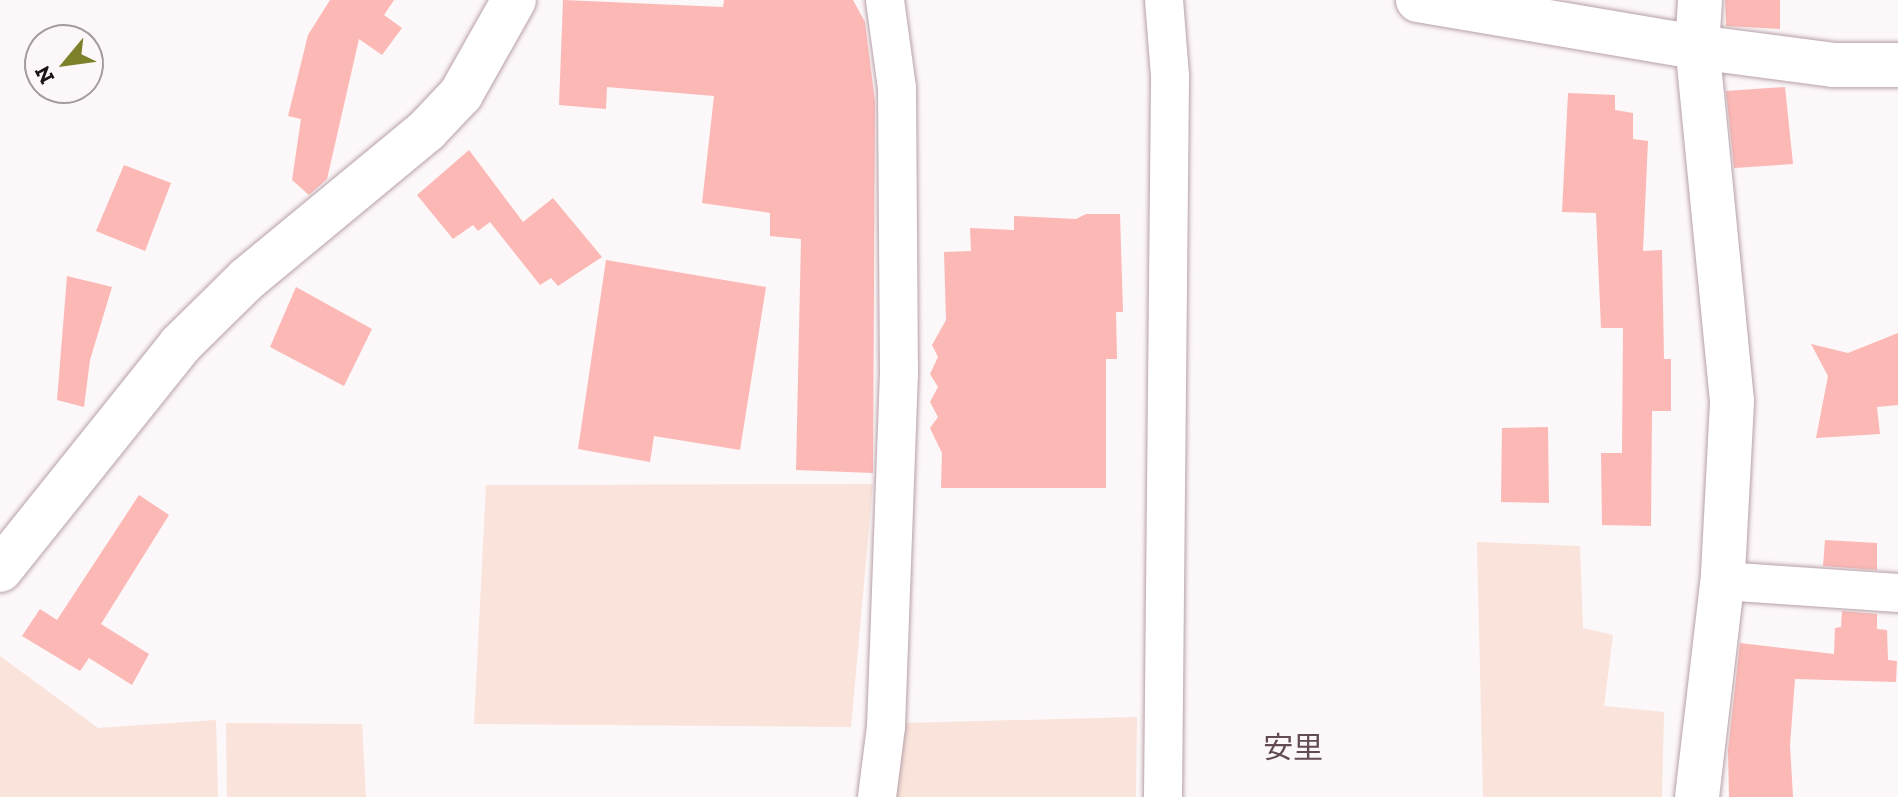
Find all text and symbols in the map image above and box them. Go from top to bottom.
north arrow [24,24,104,104]
text: N [28,61,60,89]
district label: 安里 [1263,730,1323,766]

